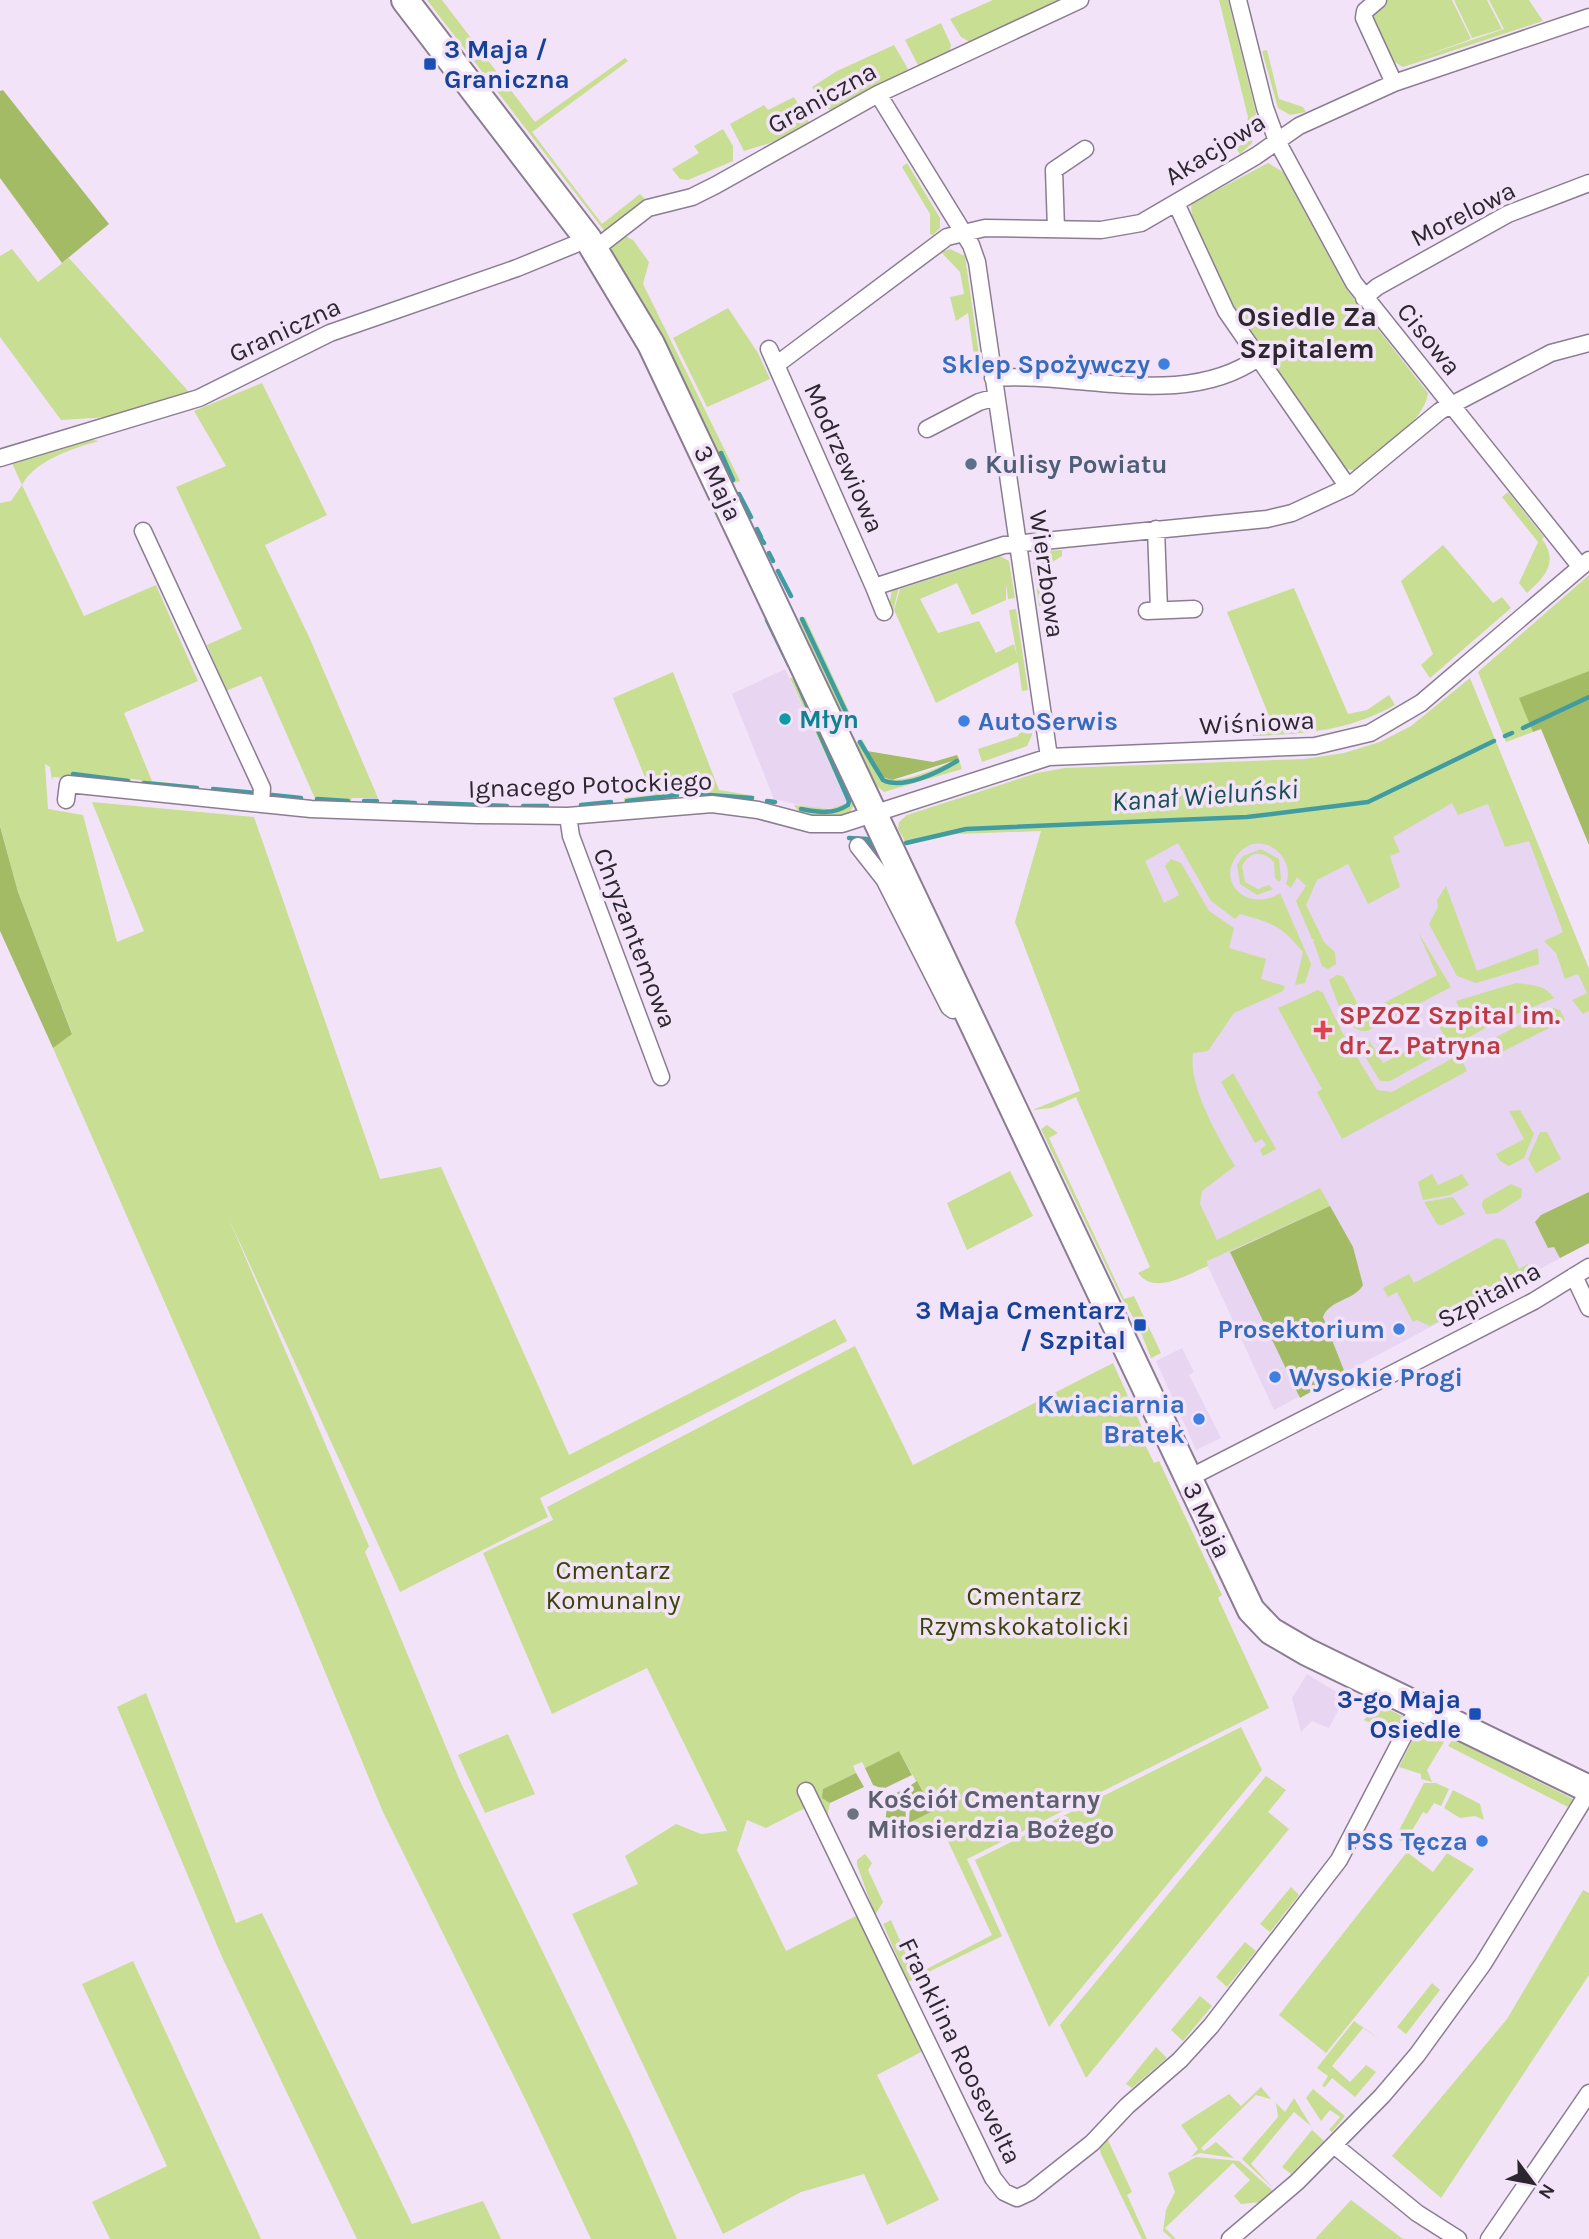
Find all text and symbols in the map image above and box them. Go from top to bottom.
place label: 3 Maja / Graniczna [444,34,570,95]
street label: Graniczna [762,55,882,141]
marker: 3 Maja / Graniczna [422,56,438,72]
street label: Akacjowa [1159,106,1271,192]
street label: Morelowa [1405,174,1521,254]
street label: Graniczna [224,291,346,369]
street label: Cisowa [1390,296,1468,382]
district label: Osiedle Za Szpitalem [1237,300,1377,365]
place label: Sklep Spożywczy [941,349,1150,380]
marker: Sklep Spożywczy [1156,356,1172,372]
street label: Modrzewiowa [797,378,891,538]
street label: 3 Maja [687,440,749,526]
place label: Kulisy Powiatu [985,449,1168,480]
marker: Kulisy Powiatu [963,456,979,472]
street label: Wierzbowa [1023,508,1071,640]
place label: Młyn [799,704,859,735]
street label: Wiśniowa [1199,705,1315,741]
place label: AutoSerwis [978,706,1118,737]
marker: Młyn [777,711,793,727]
marker: AutoSerwis [956,713,972,729]
street label: Ignacego Potockiego [467,765,713,805]
water label: Kanał Wieluński [1110,772,1300,818]
street label: Chryzantemowa [586,844,684,1032]
place label: SPZOZ Szpital im. dr. Z. Patryna [1339,1000,1560,1061]
marker: SPZOZ Szpital im. dr. Z. Patryna [1313,1020,1333,1040]
street label: Szpitalna [1432,1255,1546,1335]
place label: 3 Maja Cmentarz / Szpital [915,1295,1126,1356]
place label: Prosektorium [1217,1314,1385,1345]
marker: 3 Maja Cmentarz / Szpital [1132,1317,1148,1333]
marker: Prosektorium [1391,1321,1407,1337]
place label: Wysokie Progi [1289,1362,1463,1393]
marker: Wysokie Progi [1267,1369,1283,1385]
place label: Kwiaciarnia Bratek [1037,1389,1185,1450]
marker: Kwiaciarnia Bratek [1191,1411,1207,1427]
street label: 3 Maja [1176,1477,1238,1563]
park label: Cmentarz Komunalny [545,1555,681,1616]
park label: Cmentarz Rzymskokatolicki [918,1581,1130,1642]
place label: 3-go Maja Osiedle [1337,1684,1461,1745]
marker: 3-go Maja Osiedle [1467,1706,1483,1722]
place label: Kościół Cmentarny Miłosierdzia Bożego [867,1784,1114,1845]
marker: Kościół Cmentarny Miłosierdzia Bożego [845,1806,861,1822]
place label: PSS Tęcza [1346,1826,1468,1857]
marker: PSS Tęcza [1474,1833,1490,1849]
street label: Franklina Roosevelta [892,1933,1028,2169]
north arrow [1498,2148,1568,2218]
text: N [1534,2180,1560,2203]

